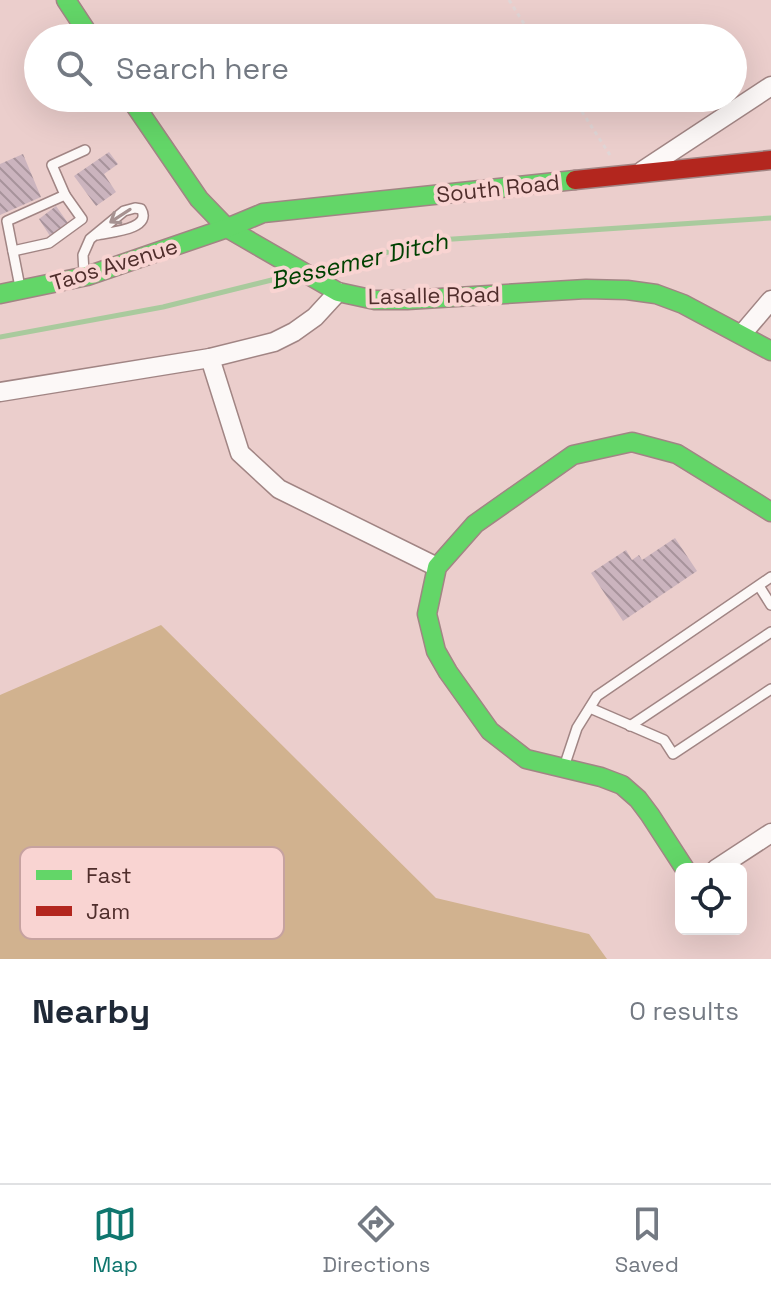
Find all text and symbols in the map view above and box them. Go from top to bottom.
search box [24,24,747,112]
icon: search [52,46,96,90]
text: Search here [116,49,289,88]
street label: South Road [435,168,561,208]
one-way arrow [110,208,132,225]
water label: Bessemer Ditch [267,225,452,296]
street label: Taos Avenue [47,231,181,297]
street label: Lasalle Road [368,280,500,310]
legend [20,847,284,939]
text: Fast [86,861,132,889]
map controls [675,863,747,935]
button: locate [675,863,747,935]
text: Jam [86,897,130,925]
text: Nearby [32,990,150,1033]
text: 0 results [629,994,739,1028]
tab: Map [92,1202,138,1278]
tab: Directions [322,1202,430,1278]
tab: Saved [615,1202,679,1278]

